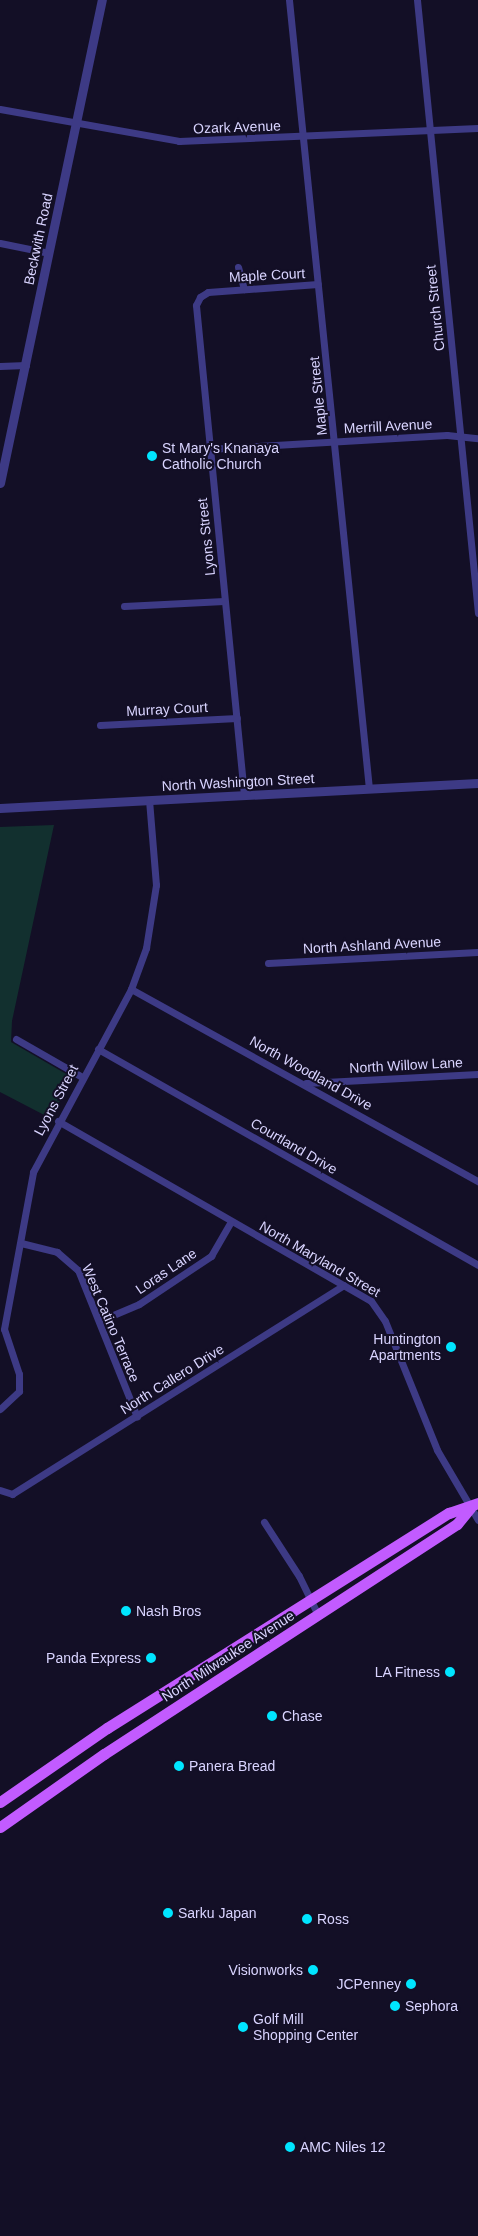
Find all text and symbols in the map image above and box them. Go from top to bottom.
street label: Ozark Avenue [193,117,281,137]
street label: Beckwith Road [20,192,56,286]
street label: Church Street [422,264,448,352]
street label: Maple Court [228,265,306,285]
street label: Maple Street [305,356,331,436]
street label: Merrill Avenue [343,415,433,437]
place label: St Mary's Knanaya Catholic Church [162,440,279,472]
marker: St Mary's Knanaya Catholic Church [146,450,158,462]
street label: Lyons Street [194,497,218,577]
street label: Murray Court [126,698,208,720]
street label: North Washington Street [161,770,315,794]
street label: North Ashland Avenue [302,933,442,957]
street label: North Woodland Drive [247,1032,375,1114]
street label: North Willow Lane [349,1054,463,1076]
street label: Lyons Street [30,1062,82,1138]
street label: Courtland Drive [248,1114,340,1178]
street label: North Maryland Street [257,1217,383,1301]
street label: Loras Lane [132,1244,200,1298]
street label: West Catino Terrace [79,1261,143,1385]
place label: Huntington Apartments [369,1331,441,1364]
street label: North Callero Drive [117,1340,227,1418]
marker: Huntington Apartments [445,1341,457,1353]
place label: Nash Bros [136,1603,201,1619]
marker: Nash Bros [120,1605,132,1617]
street label: North Milwaukee Avenue [158,1607,298,1705]
place label: Panda Express [46,1650,141,1666]
marker: Panda Express [145,1652,157,1664]
place label: LA Fitness [374,1664,440,1680]
marker: LA Fitness [444,1666,456,1678]
place label: Chase [282,1708,322,1724]
marker: Chase [266,1710,278,1722]
place label: Panera Bread [189,1758,275,1774]
marker: Panera Bread [173,1760,185,1772]
place label: Sarku Japan [178,1905,257,1921]
marker: Sarku Japan [162,1907,174,1919]
place label: Ross [317,1911,349,1927]
marker: Ross [301,1913,313,1925]
place label: Visionworks [229,1962,303,1978]
marker: Visionworks [307,1964,319,1976]
place label: JCPenney [336,1976,401,1992]
marker: JCPenney [405,1978,417,1990]
place label: Sephora [405,1998,458,2014]
marker: Sephora [389,2000,401,2012]
place label: Golf Mill Shopping Center [253,2011,358,2044]
marker: Golf Mill Shopping Center [237,2021,249,2033]
place label: AMC Niles 12 [300,2139,386,2155]
marker: AMC Niles 12 [284,2141,296,2153]

